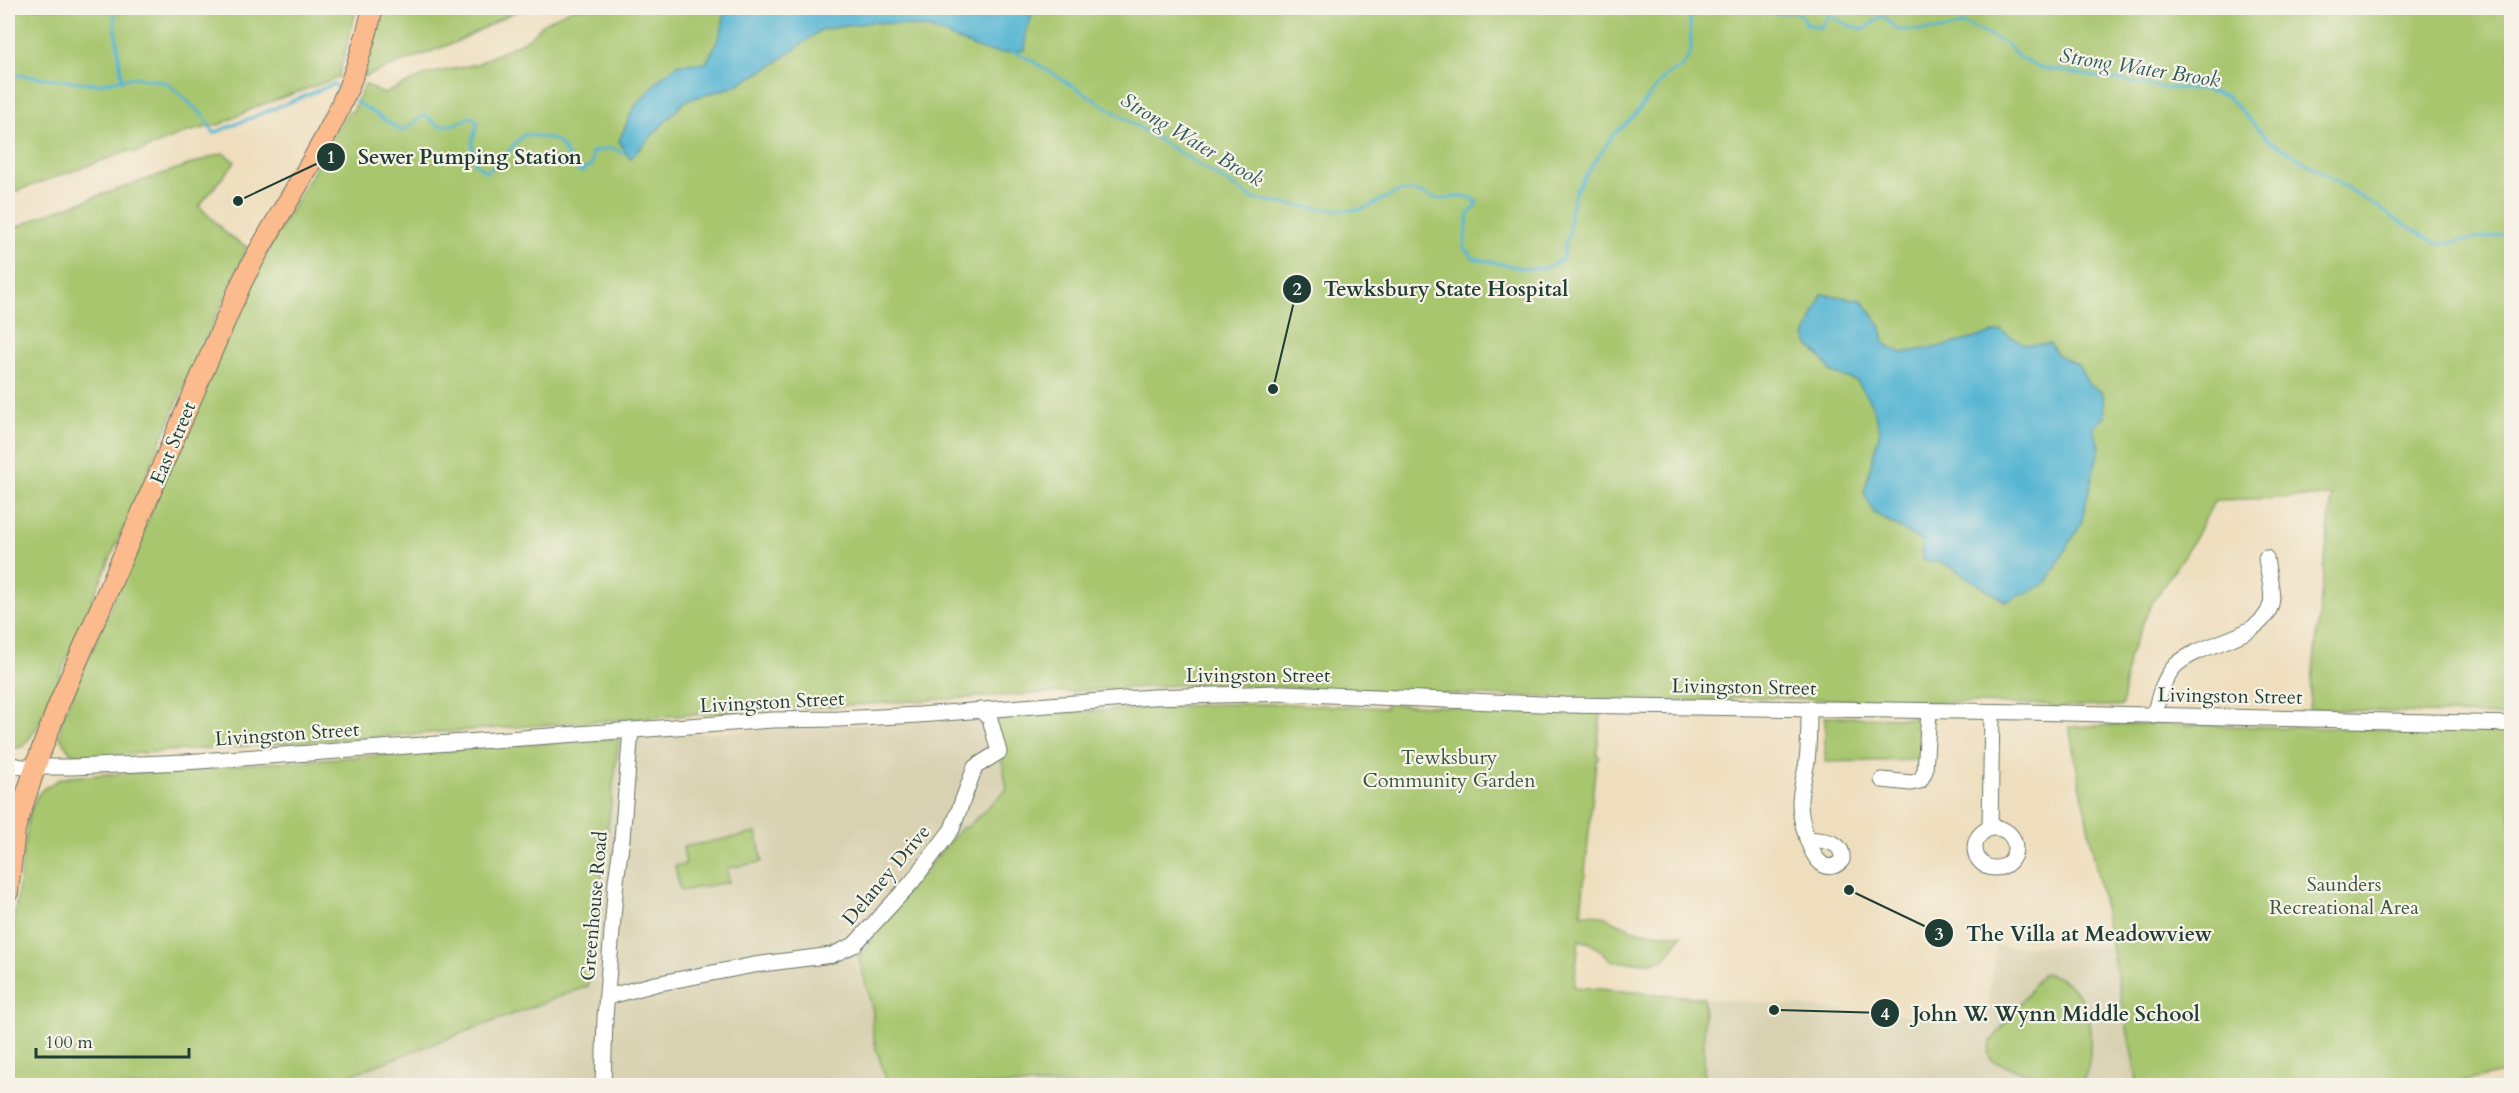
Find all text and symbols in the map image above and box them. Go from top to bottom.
water label: Strong Water Brook [2058,41,2223,95]
water label: Strong Water Brook [1115,86,1270,195]
callout: Sewer Pumping Station [316,138,594,177]
text: Sewer Pumping Station [358,143,583,172]
text: 1 [326,145,336,170]
callout: Tewksbury State Hospital [1282,269,1580,308]
text: Tewksbury State Hospital [1324,275,1568,304]
text: 2 [1292,277,1302,302]
street label: East Street [143,397,203,489]
street label: Livingston Street [1186,662,1331,689]
street label: Livingston Street [1671,672,1817,702]
street label: Livingston Street [2157,681,2303,711]
street label: Livingston Street [699,685,846,719]
street label: Livingston Street [214,715,361,753]
park label: Tewksbury Community Garden [1362,744,1536,794]
street label: Delaney Drive [836,819,936,931]
street label: Greenhouse Road [574,830,614,982]
park label: Saunders Recreational Area [2269,871,2419,921]
callout: The Villa at Meadowview [1924,914,2224,953]
text: The Villa at Meadowview [1966,920,2212,949]
text: 3 [1934,922,1944,947]
callout: John W. Wynn Middle School [1870,994,2212,1033]
text: John W. Wynn Middle School [1909,1000,2200,1029]
text: 4 [1880,1002,1890,1027]
scale bar [36,1021,189,1059]
text: 100 m [45,1030,93,1055]

